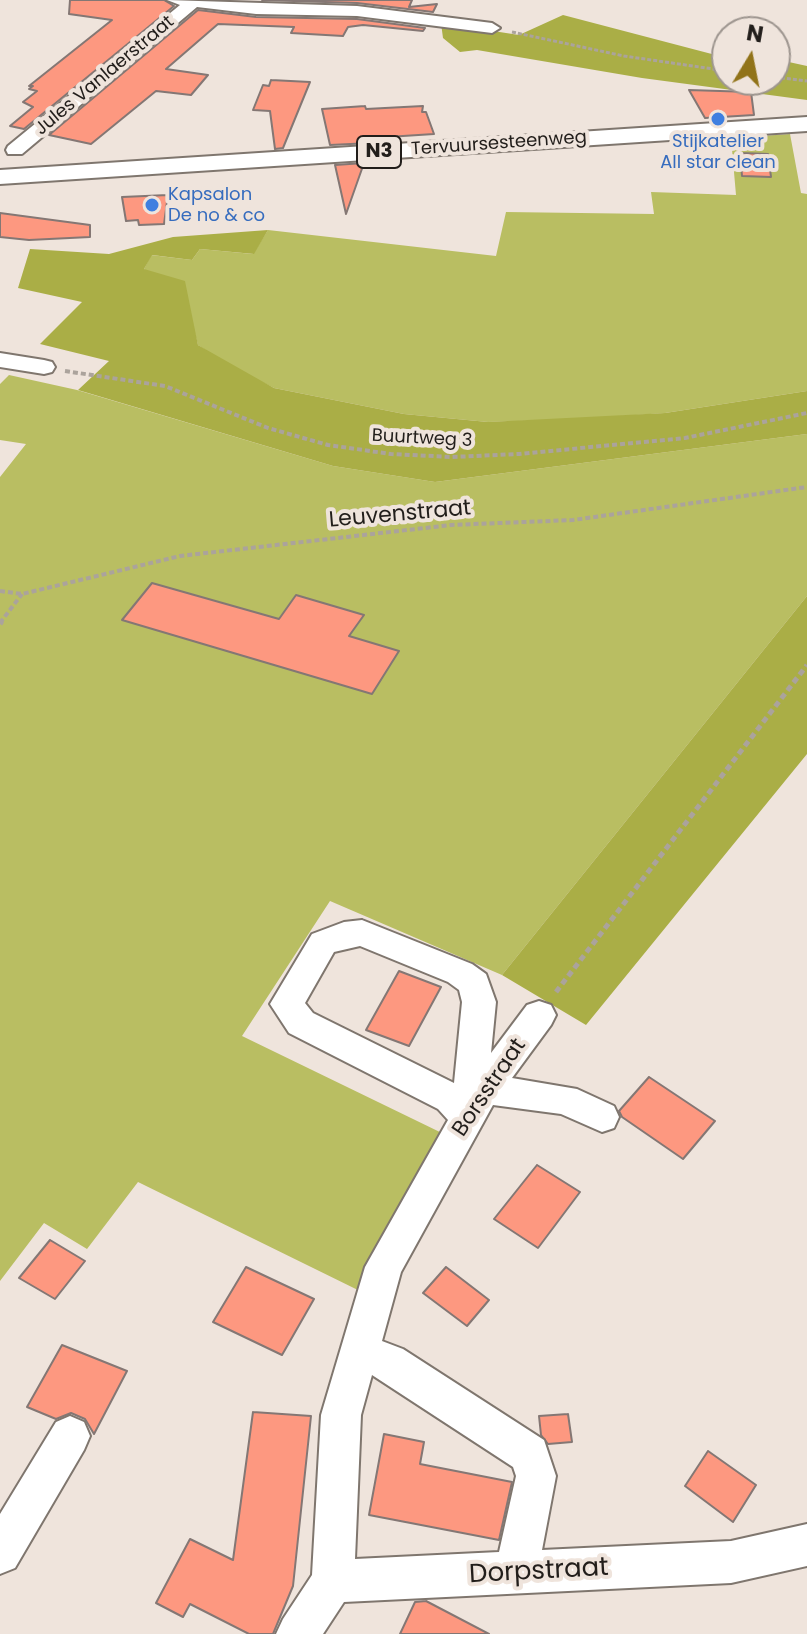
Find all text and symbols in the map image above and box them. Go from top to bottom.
street label: Jules Vanlaerstraat [31,12,179,140]
north arrow [711,16,791,96]
text: N [744,17,766,51]
marker: Stijkatelier All star clean [709,110,727,128]
street label: Tervuursesteenweg [411,127,587,161]
place label: Stijkatelier All star clean [660,131,776,174]
road number: N3 [357,136,401,168]
place label: Kapsalon De no & co [168,184,265,226]
marker: Kapsalon De no & co [143,196,161,214]
street label: Buurtweg 3 [371,426,473,452]
street label: Leuvenstraat [328,496,472,534]
street label: Borsstraat [448,1034,532,1142]
street label: Dorpstraat [468,1553,610,1591]

